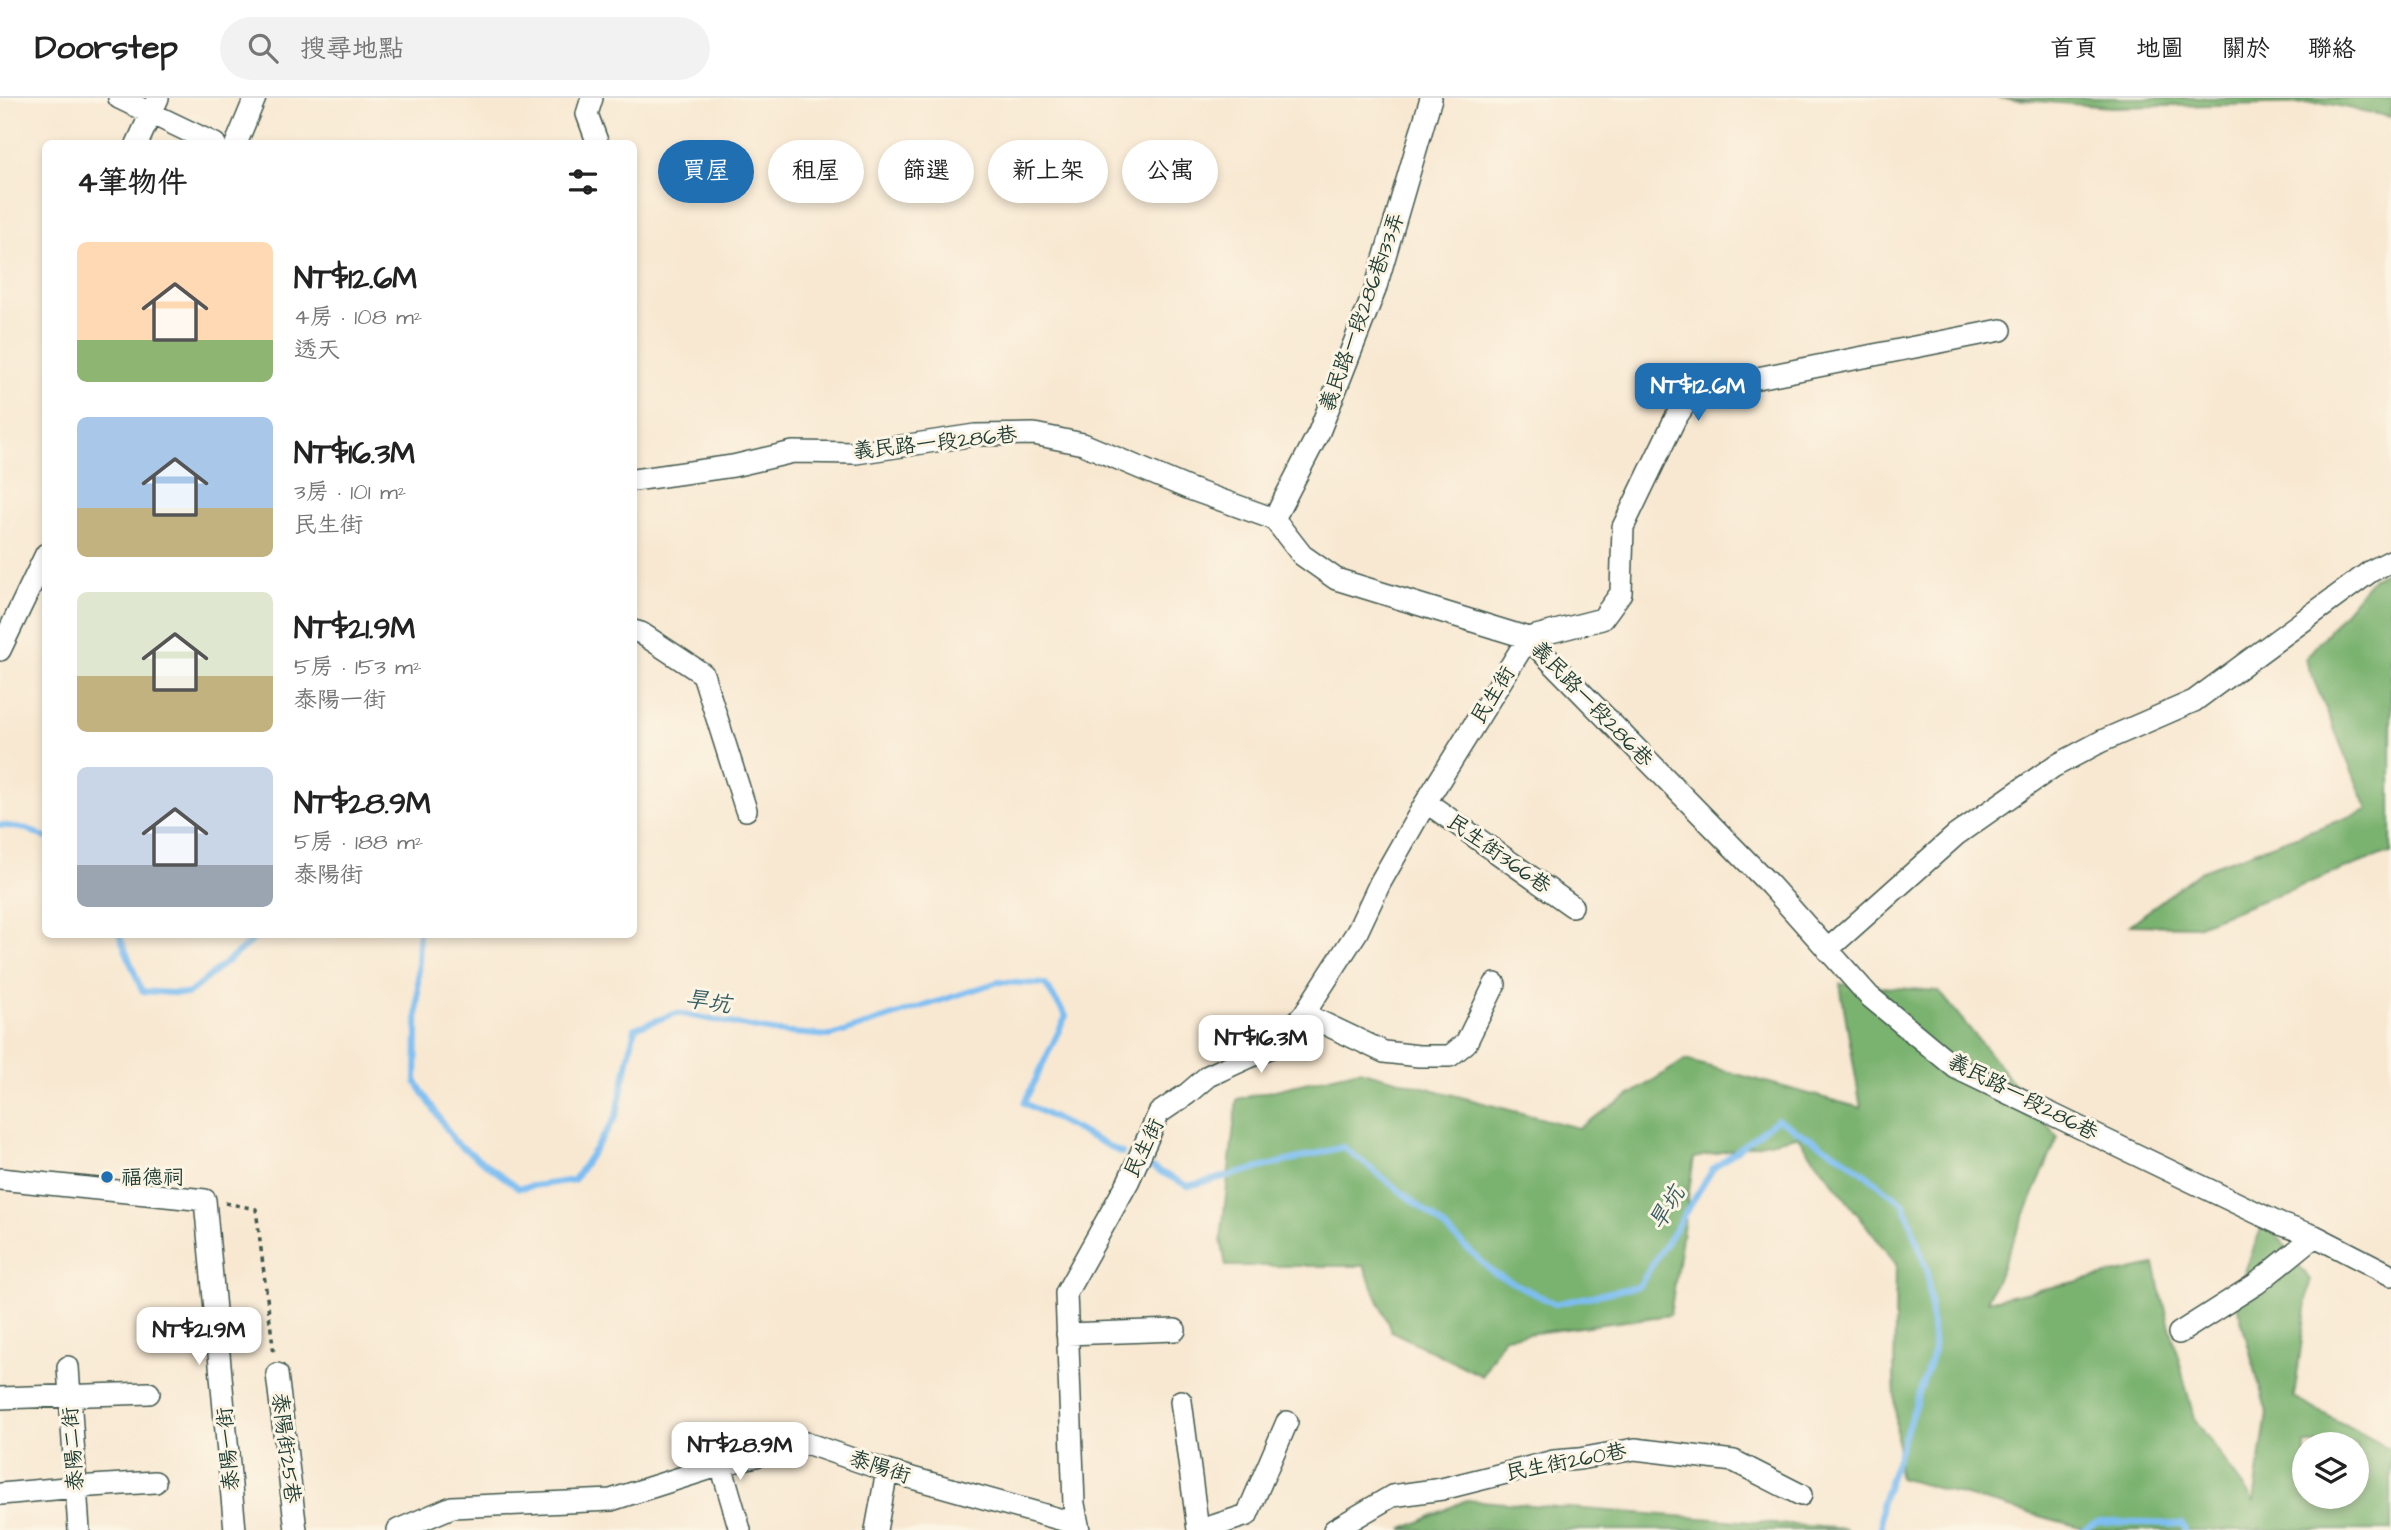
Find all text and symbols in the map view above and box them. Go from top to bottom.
search box [220,17,710,80]
text: Doorstep [35,25,178,71]
icon: search [244,29,282,67]
text: 搜尋地點 [300,31,404,67]
text: 首頁 [2050,32,2098,66]
text: 地圖 [2136,32,2184,66]
text: 關於 [2222,32,2270,66]
text: 聯絡 [2308,32,2356,66]
chip: 買屋 [658,140,754,203]
chip: 租屋 [768,140,864,203]
chip: 篩選 [878,140,974,203]
chip: 新上架 [988,140,1108,203]
chip: 公寓 [1122,140,1218,203]
text: 4筆物件 [77,162,187,204]
icon: filters [564,163,602,201]
street label: 義民路一段286巷133弄 [1312,208,1412,416]
text: NT$12.6M [294,258,417,300]
icon: home [133,270,217,354]
text: 4房 · 108 m² [294,301,422,333]
text: 透天 [294,334,340,366]
pin: NT$12.6M [1626,364,1770,423]
text: NT$12.6M [1651,370,1745,402]
street label: 義民路一段286巷 [852,420,1018,466]
text: NT$16.3M [294,433,415,475]
icon: home [133,445,217,529]
text: 3房 · 101 m² [294,476,406,508]
text: 民生街 [294,509,363,541]
text: NT$21.9M [294,608,415,650]
icon: home [133,620,217,704]
street label: 義民路一段286巷 [1524,635,1660,773]
text: 5房 · 153 m² [294,651,422,683]
street label: 民生街 [1464,661,1522,729]
text: 泰陽一街 [294,684,386,716]
text: NT$28.9M [294,783,431,825]
icon: home [133,795,217,879]
street label: 民生街366巷 [1441,807,1557,901]
text: 5房 · 188 m² [294,826,423,858]
text: 泰陽街 [294,859,363,891]
water label: 旱坑 [683,983,736,1022]
pin: NT$16.3M [1189,1016,1333,1075]
text: NT$16.3M [1215,1022,1307,1054]
street label: 義民路一段286巷 [1943,1047,2103,1147]
street label: 民生街 [1117,1113,1171,1183]
place label: 福德祠 [121,1163,184,1192]
marker: 福德祠 [99,1169,115,1185]
water label: 旱坑 [1641,1177,1694,1236]
pin: NT$21.9M [127,1308,271,1367]
text: NT$21.9M [152,1314,246,1346]
street label: 泰陽街25巷 [265,1391,307,1505]
street label: 泰陽二街 [56,1406,90,1492]
street label: 泰陽一街 [210,1406,246,1492]
pin: NT$28.9M [668,1422,812,1482]
text: NT$28.9M [688,1429,792,1461]
map controls [2292,1432,2369,1509]
button: layers [2292,1432,2369,1509]
street label: 民生街260巷 [1503,1436,1629,1488]
street label: 泰陽街 [846,1443,914,1491]

